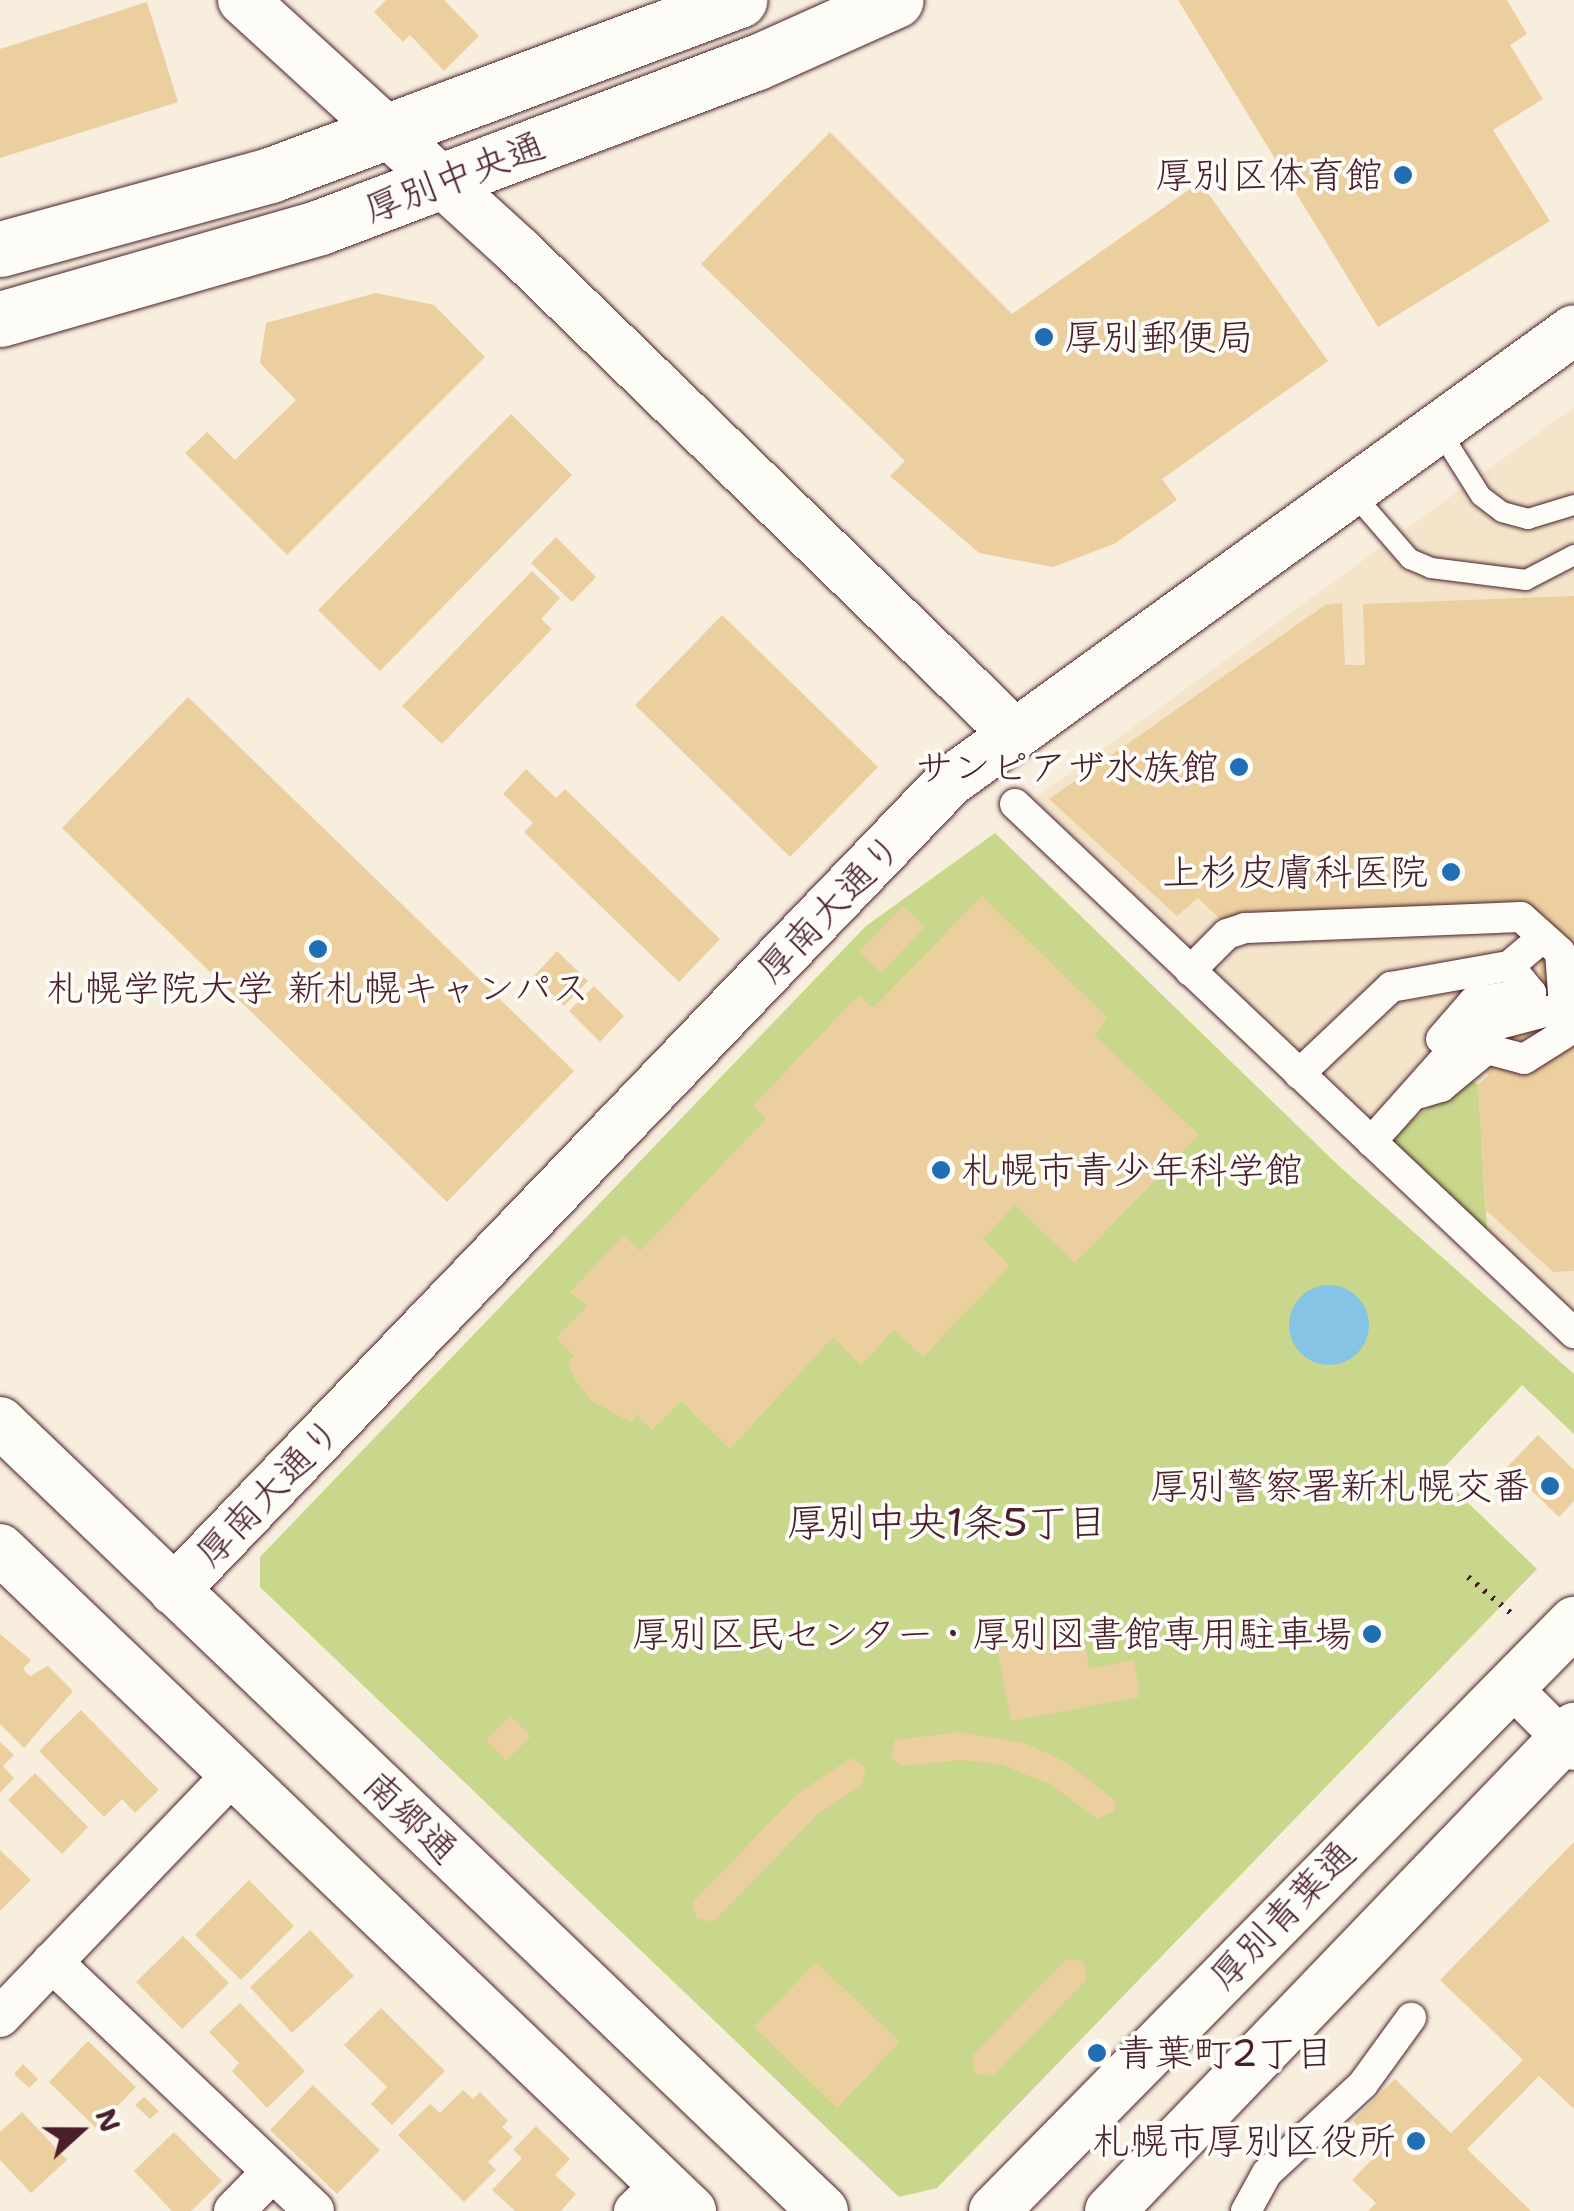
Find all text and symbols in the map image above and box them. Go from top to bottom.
street label: 厚別中央通 [357,122,551,232]
place label: 厚別区体育館 [1155,152,1383,198]
marker: 厚別区体育館 [1392,164,1414,186]
place label: 厚別郵便局 [1064,314,1254,360]
marker: 厚別郵便局 [1033,326,1055,348]
place label: サンピアザ水族館 [915,744,1219,790]
marker: サンピアザ水族館 [1228,756,1250,778]
street label: 厚南大通り [747,824,911,992]
place label: 上杉皮膚科医院 [1162,849,1428,895]
marker: 上杉皮膚科医院 [1438,859,1464,885]
marker: 札幌学院大学 新札幌キャンパス [307,938,329,960]
place label: 札幌学院大学 新札幌キャンパス [46,965,590,1011]
place label: 札幌市青少年科学館 [961,1147,1303,1193]
marker: 札幌市青少年科学館 [930,1159,952,1181]
street label: 厚南大通り [186,1408,350,1576]
place label: 厚別警察署新札幌交番 [1150,1463,1530,1509]
marker: 厚別警察署新札幌交番 [1539,1475,1561,1497]
district label: 厚別中央1条5丁目 [786,1498,1108,1546]
place label: 厚別区民センター・厚別図書館専用駐車場 [630,1611,1352,1657]
marker: 厚別区民センター・厚別図書館専用駐車場 [1361,1623,1383,1645]
street label: 南郷通 [354,1761,468,1873]
street label: 厚別青葉通 [1200,1831,1364,1999]
place label: 青葉町2丁目 [1117,2030,1334,2076]
marker: 青葉町2丁目 [1086,2042,1108,2064]
north arrow [30,2081,130,2181]
text: N [86,2103,130,2137]
place label: 札幌市厚別区役所 [1092,2118,1396,2164]
marker: 札幌市厚別区役所 [1405,2130,1427,2152]

